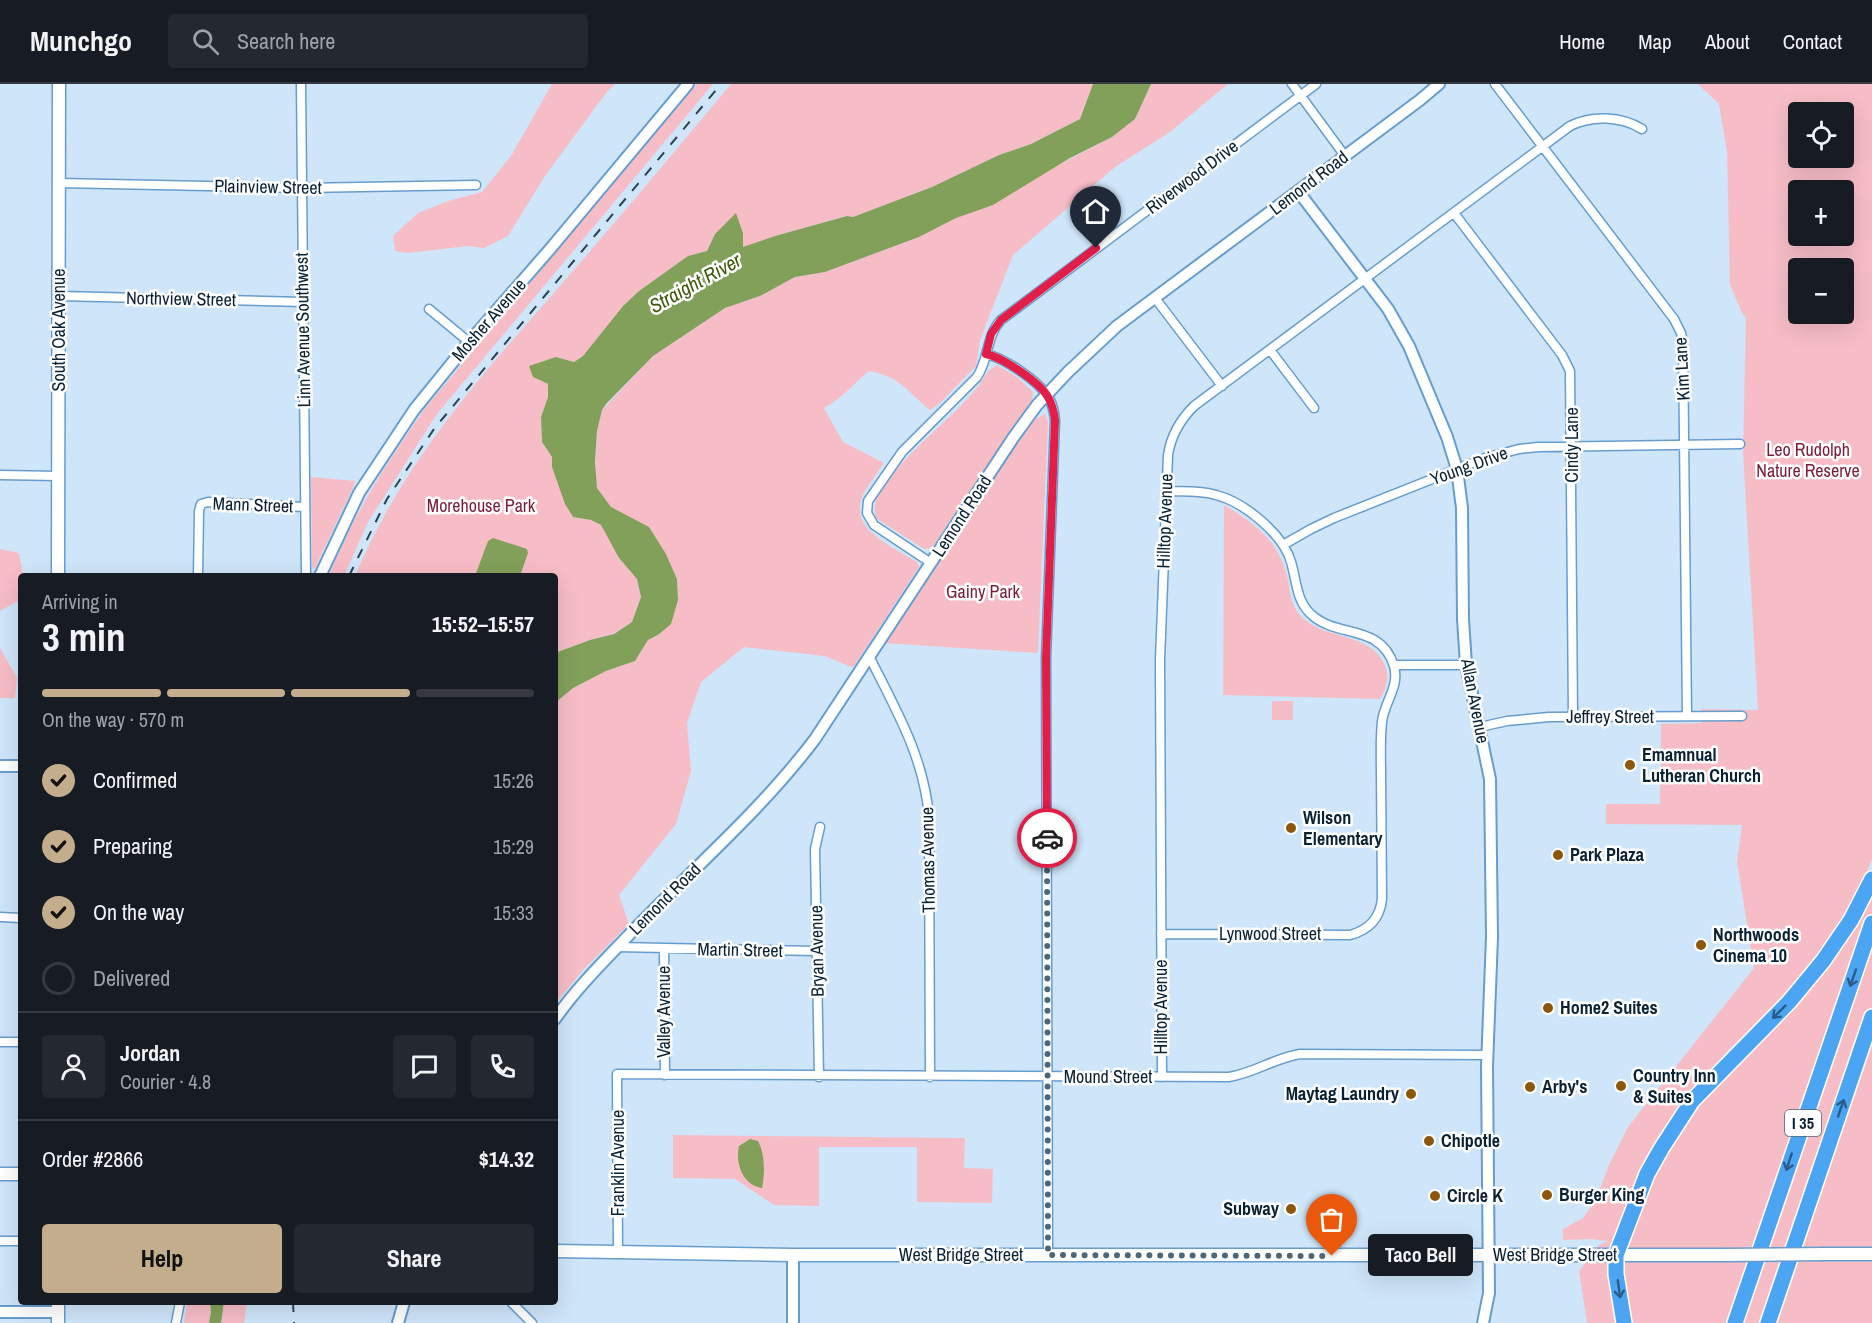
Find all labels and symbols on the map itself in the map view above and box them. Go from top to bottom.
street label: Riverwood Drive [1140,134,1243,220]
street label: Lemond Road [1264,145,1353,220]
street label: Plainview Street [214,173,322,200]
pin [1070,186,1121,248]
water label: Straight River [644,246,746,319]
street label: Linn Avenue Southwest [289,252,316,408]
street label: South Oak Avenue [46,269,71,391]
street label: Mosher Avenue [446,273,532,366]
street label: Northview Street [126,285,236,312]
street label: Kim Lane [1667,337,1696,401]
street label: Cindy Lane [1559,407,1584,483]
park label: Leo Rudolph Nature Reserve [1756,437,1860,483]
street label: Young Drive [1427,440,1511,491]
street label: Lemond Road [926,470,997,561]
street label: Hilltop Avenue [1150,473,1179,569]
street label: Mann Street [212,491,294,518]
park label: Morehouse Park [427,493,536,518]
park label: Gainy Park [946,579,1021,604]
street label: Allan Avenue [1455,655,1496,745]
street label: Jeffrey Street [1566,704,1654,729]
place label: Emamnual Lutheran Church [1642,742,1761,788]
marker: Emamnual Lutheran Church [1623,758,1637,772]
place label: Wilson Elementary [1303,805,1383,851]
street label: Thomas Avenue [914,807,941,913]
courier [1017,808,1077,868]
marker: Wilson Elementary [1284,821,1298,835]
place label: Park Plaza [1570,842,1645,867]
marker: Park Plaza [1551,848,1565,862]
street label: Lemond Road [623,857,706,940]
street label: Bryan Avenue [803,905,830,997]
street label: Lynwood Street [1219,921,1321,946]
place label: Northwoods Cinema 10 [1713,922,1799,968]
street label: Martin Street [697,936,783,963]
marker: Northwoods Cinema 10 [1694,938,1708,952]
street label: Hilltop Avenue [1148,960,1173,1054]
street label: Valley Avenue [651,966,676,1058]
one-way arrow [1847,968,1858,987]
place label: Home2 Suites [1560,995,1658,1020]
marker: Home2 Suites [1541,1001,1555,1015]
one-way arrow [1771,1005,1786,1020]
place label: Country Inn & Suites [1633,1063,1716,1109]
street label: Mound Street [1064,1064,1152,1089]
place label: Arby's [1542,1074,1587,1099]
marker: Country Inn & Suites [1614,1079,1628,1093]
marker: Arby's [1523,1080,1537,1094]
place label: Maytag Laundry [1286,1081,1400,1106]
marker: Maytag Laundry [1404,1087,1418,1101]
one-way arrow [1836,1099,1847,1118]
street label: Franklin Avenue [605,1110,630,1216]
road number: I 35 [1785,1110,1821,1136]
place label: Chipotle [1441,1128,1500,1153]
marker: Chipotle [1422,1134,1436,1148]
one-way arrow [1783,1152,1794,1171]
place label: Burger King [1559,1182,1644,1207]
place label: Circle K [1447,1183,1503,1208]
marker: Burger King [1540,1188,1554,1202]
marker: Circle K [1428,1189,1442,1203]
pin [1306,1194,1357,1256]
place label: Subway [1223,1196,1280,1221]
marker: Subway [1284,1202,1298,1216]
callout: Taco Bell [1368,1235,1473,1277]
street label: West Bridge Street [899,1242,1023,1267]
street label: West Bridge Street [1493,1242,1617,1267]
one-way arrow [1613,1279,1624,1299]

